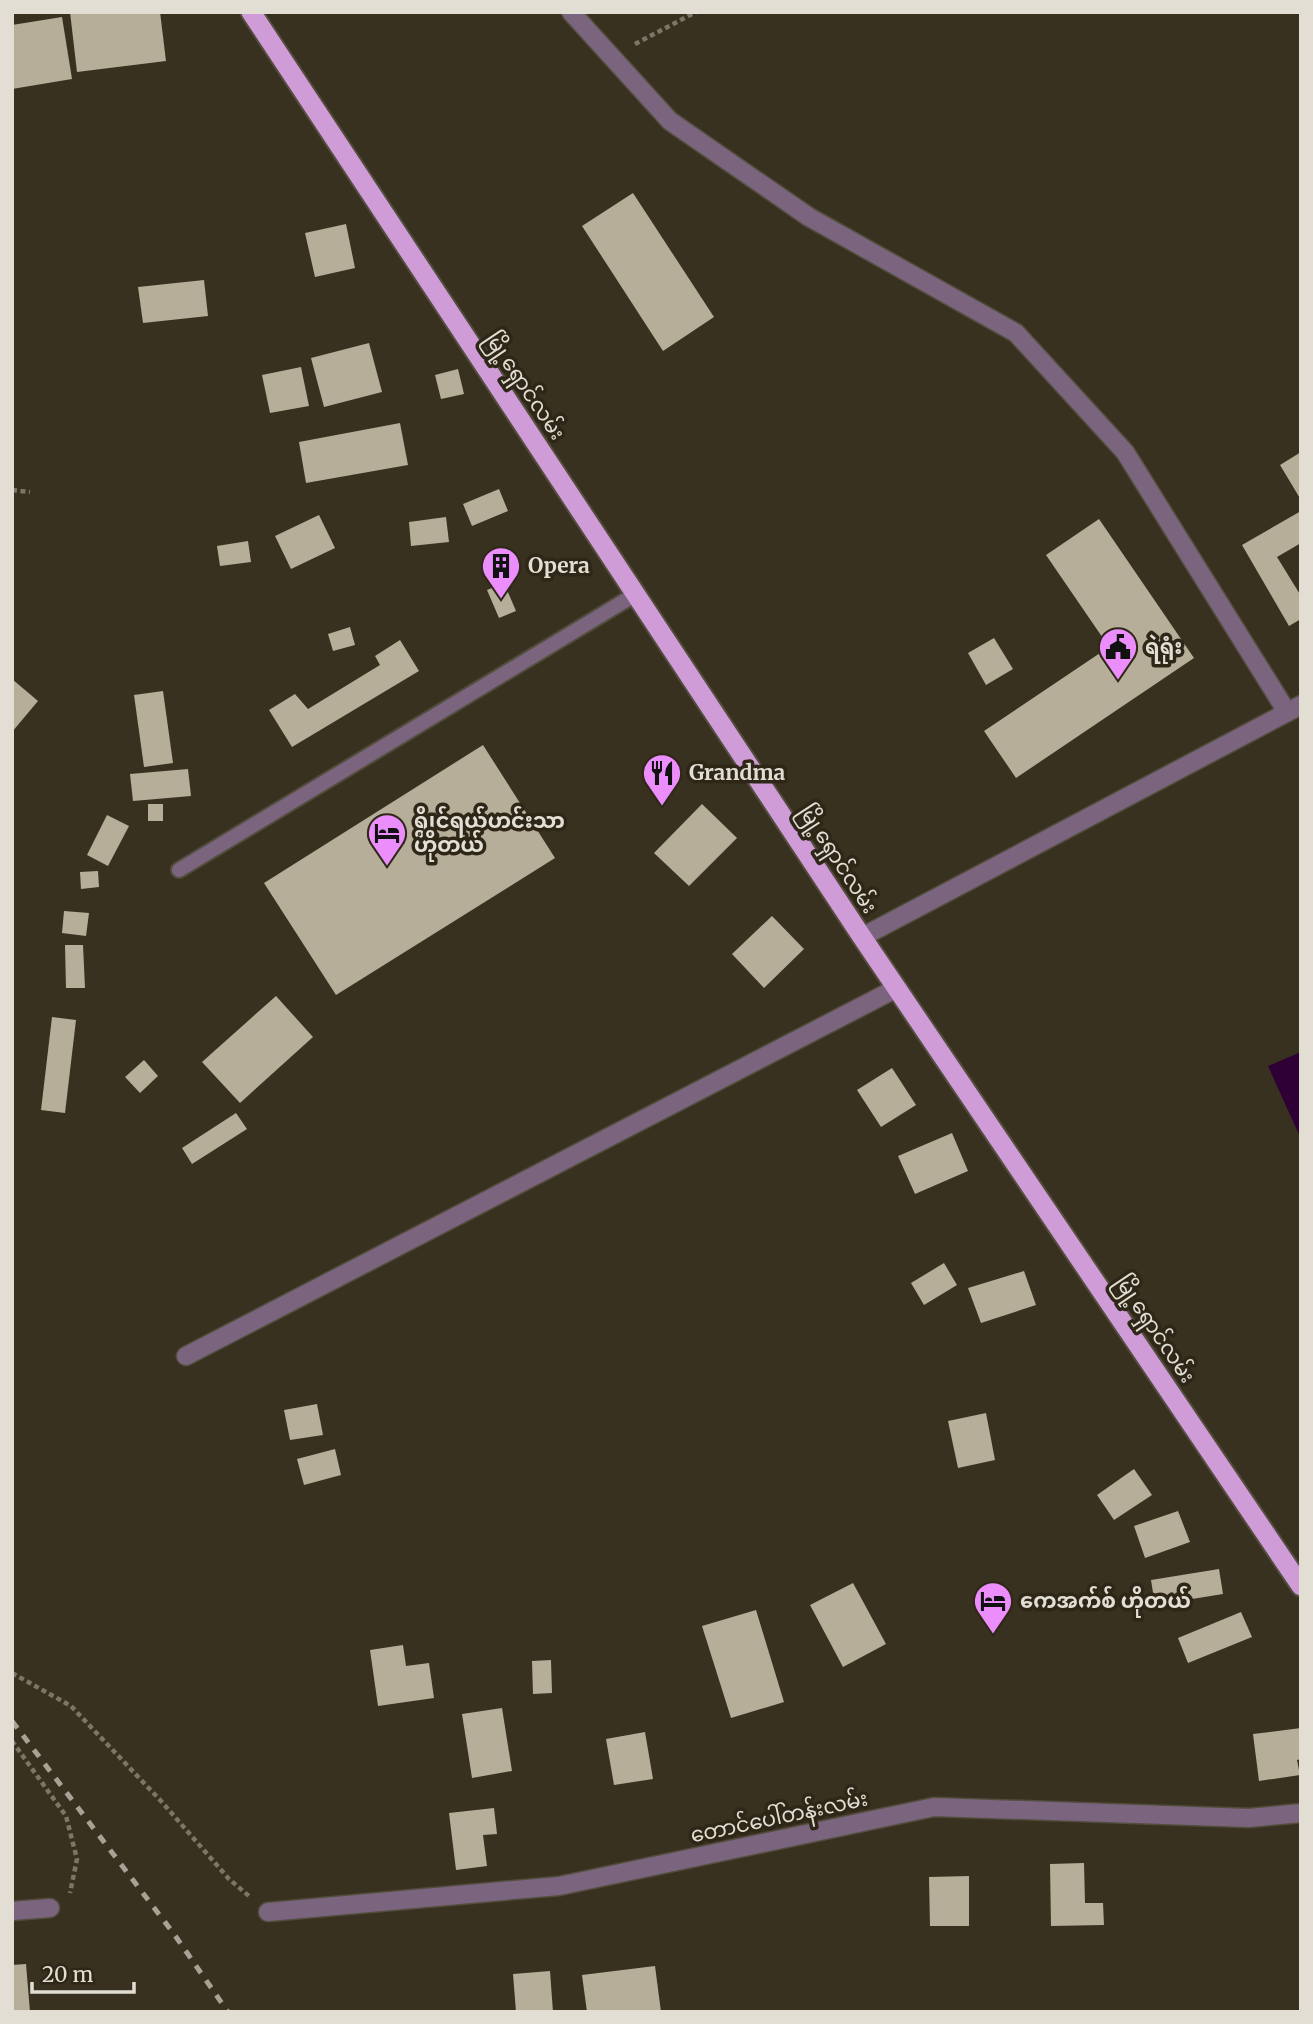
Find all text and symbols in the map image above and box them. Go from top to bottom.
street label: မြို့ရှောင်လမ်း [476,325,573,447]
building icon: Opera [480,545,522,600]
place label: Opera [528,552,590,579]
public building icon: ရဲရုံး [1097,626,1139,681]
place label: ရဲရုံး [1145,633,1182,664]
restaurant icon: Grandma [641,752,683,807]
place label: Grandma [689,759,786,786]
street label: မြို့ရှောင်လမ်း [790,798,885,920]
place label: ရွိုင်ရယ်ဟင်းသာ ဟိုတယ် [414,805,565,862]
hotel icon: ရွိုင်ရယ်ဟင်းသာ ဟိုတယ် [366,812,408,867]
street label: မြို့ရှောင်လမ်း [1106,1268,1203,1390]
hotel icon: ကေအက်စ် ဟိုတယ် [972,1580,1014,1635]
place label: ကေအက်စ် ဟိုတယ် [1020,1585,1191,1618]
street label: တောင်ပေါ်တန်းလမ်း [687,1783,871,1852]
scale bar [32,1951,133,1995]
text: 20 m [42,1961,94,1988]

